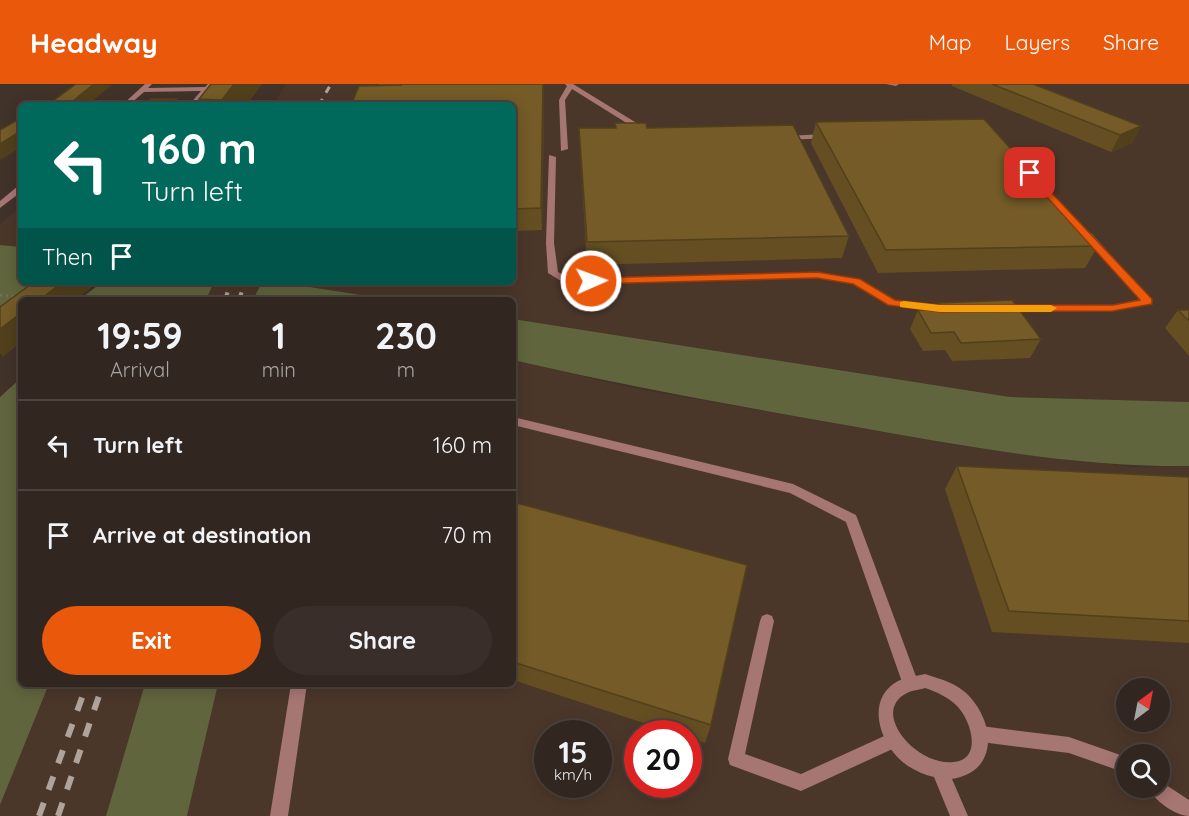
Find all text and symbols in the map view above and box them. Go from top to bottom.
text: Headway [30,25,158,60]
text: Map [929,29,972,55]
text: Layers [1005,29,1070,55]
text: Share [1103,29,1159,55]
text: 160 m [141,122,257,175]
icon: left [42,126,120,204]
pin [1004,147,1055,198]
icon: arrive [1013,156,1046,189]
text: Turn left [141,174,243,208]
icon: arrive [105,240,138,273]
text: Then [42,243,93,271]
position arrow [559,249,623,313]
text: 19:59 [97,313,183,358]
text: 1 [272,313,286,358]
text: 230 [375,313,437,358]
text: Arrival [110,357,170,382]
text: min [262,357,296,382]
text: m [397,357,415,382]
icon: left [42,429,75,462]
text: Turn left [93,431,183,459]
text: 160 m [433,431,492,459]
icon: arrive [42,519,75,552]
text: Arrive at destination [93,521,311,549]
text: 70 m [442,521,492,549]
button: Exit [42,606,261,675]
button: Share [273,606,492,675]
north arrow [1116,678,1170,732]
map controls [1116,678,1170,798]
speed limit sign: 20 [624,720,702,798]
text: 15 [559,733,587,771]
button: search [1116,744,1170,798]
text: km/h [554,765,592,784]

